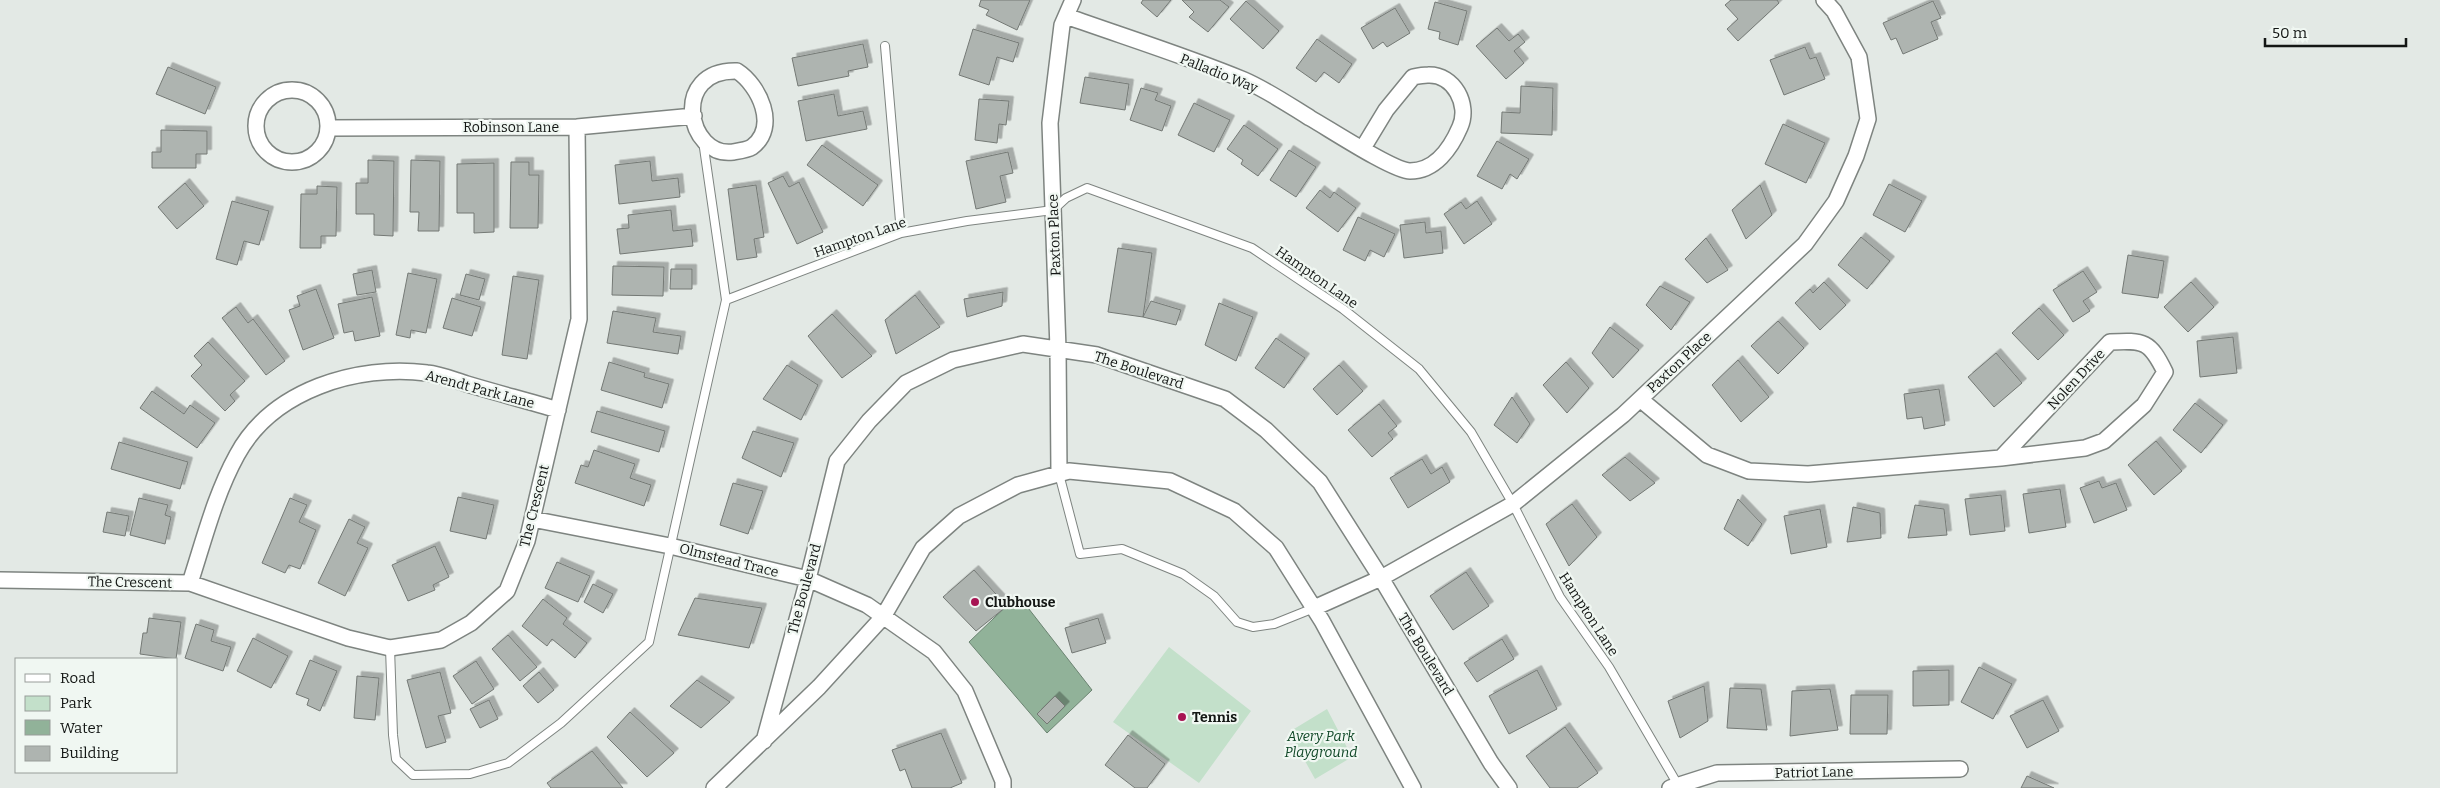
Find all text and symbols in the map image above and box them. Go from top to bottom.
scale bar [2265,15,2406,47]
text: 50 m [2272,24,2308,42]
street label: Palladio Way [1177,50,1261,97]
street label: Robinson Lane [463,119,559,136]
street label: Paxton Place [1045,194,1064,276]
street label: Hampton Lane [812,214,909,261]
street label: Hampton Lane [1272,243,1361,312]
street label: Paxton Place [1644,328,1715,397]
street label: Nolen Drive [2044,345,2109,413]
street label: The Boulevard [1092,348,1186,393]
street label: Arendt Park Lane [423,367,536,412]
street label: The Crescent [516,463,553,549]
street label: Olmstead Trace [678,540,780,581]
street label: The Boulevard [784,542,825,636]
street label: Hampton Lane [1555,569,1622,659]
street label: The Crescent [88,573,172,592]
place label: Clubhouse [985,594,1056,611]
marker: Clubhouse [969,596,981,608]
street label: The Boulevard [1394,610,1457,699]
legend [15,658,178,773]
text: Road [60,669,95,687]
text: Park [60,694,92,712]
place label: Tennis [1192,709,1237,726]
marker: Tennis [1176,711,1188,723]
text: Water [60,719,103,737]
park label: Avery Park Playground [1285,728,1357,761]
text: Building [60,744,119,762]
street label: Patriot Lane [1775,763,1853,782]

